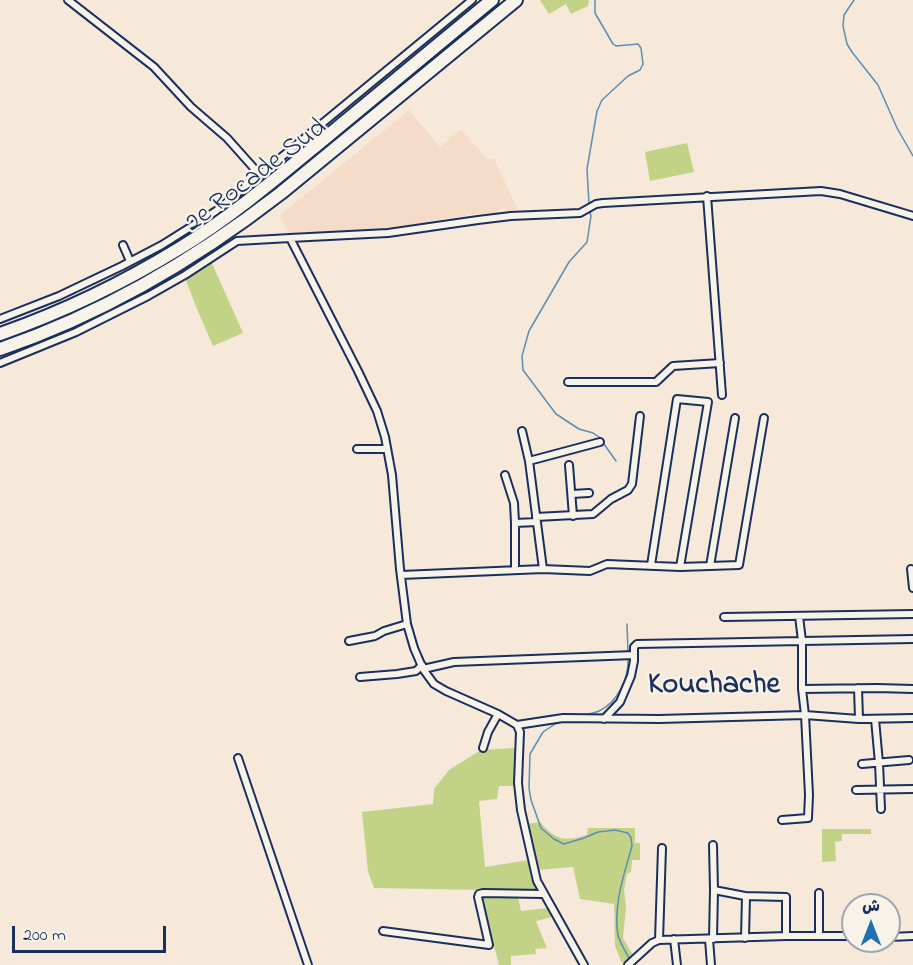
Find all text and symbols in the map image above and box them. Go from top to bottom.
street label: 2e Rocade Sud [179,113,335,241]
district label: Kouchache [648,669,780,705]
north arrow [841,893,901,953]
text: ش [862,895,880,919]
scale bar [15,914,170,952]
text: 200 m [23,923,66,949]

